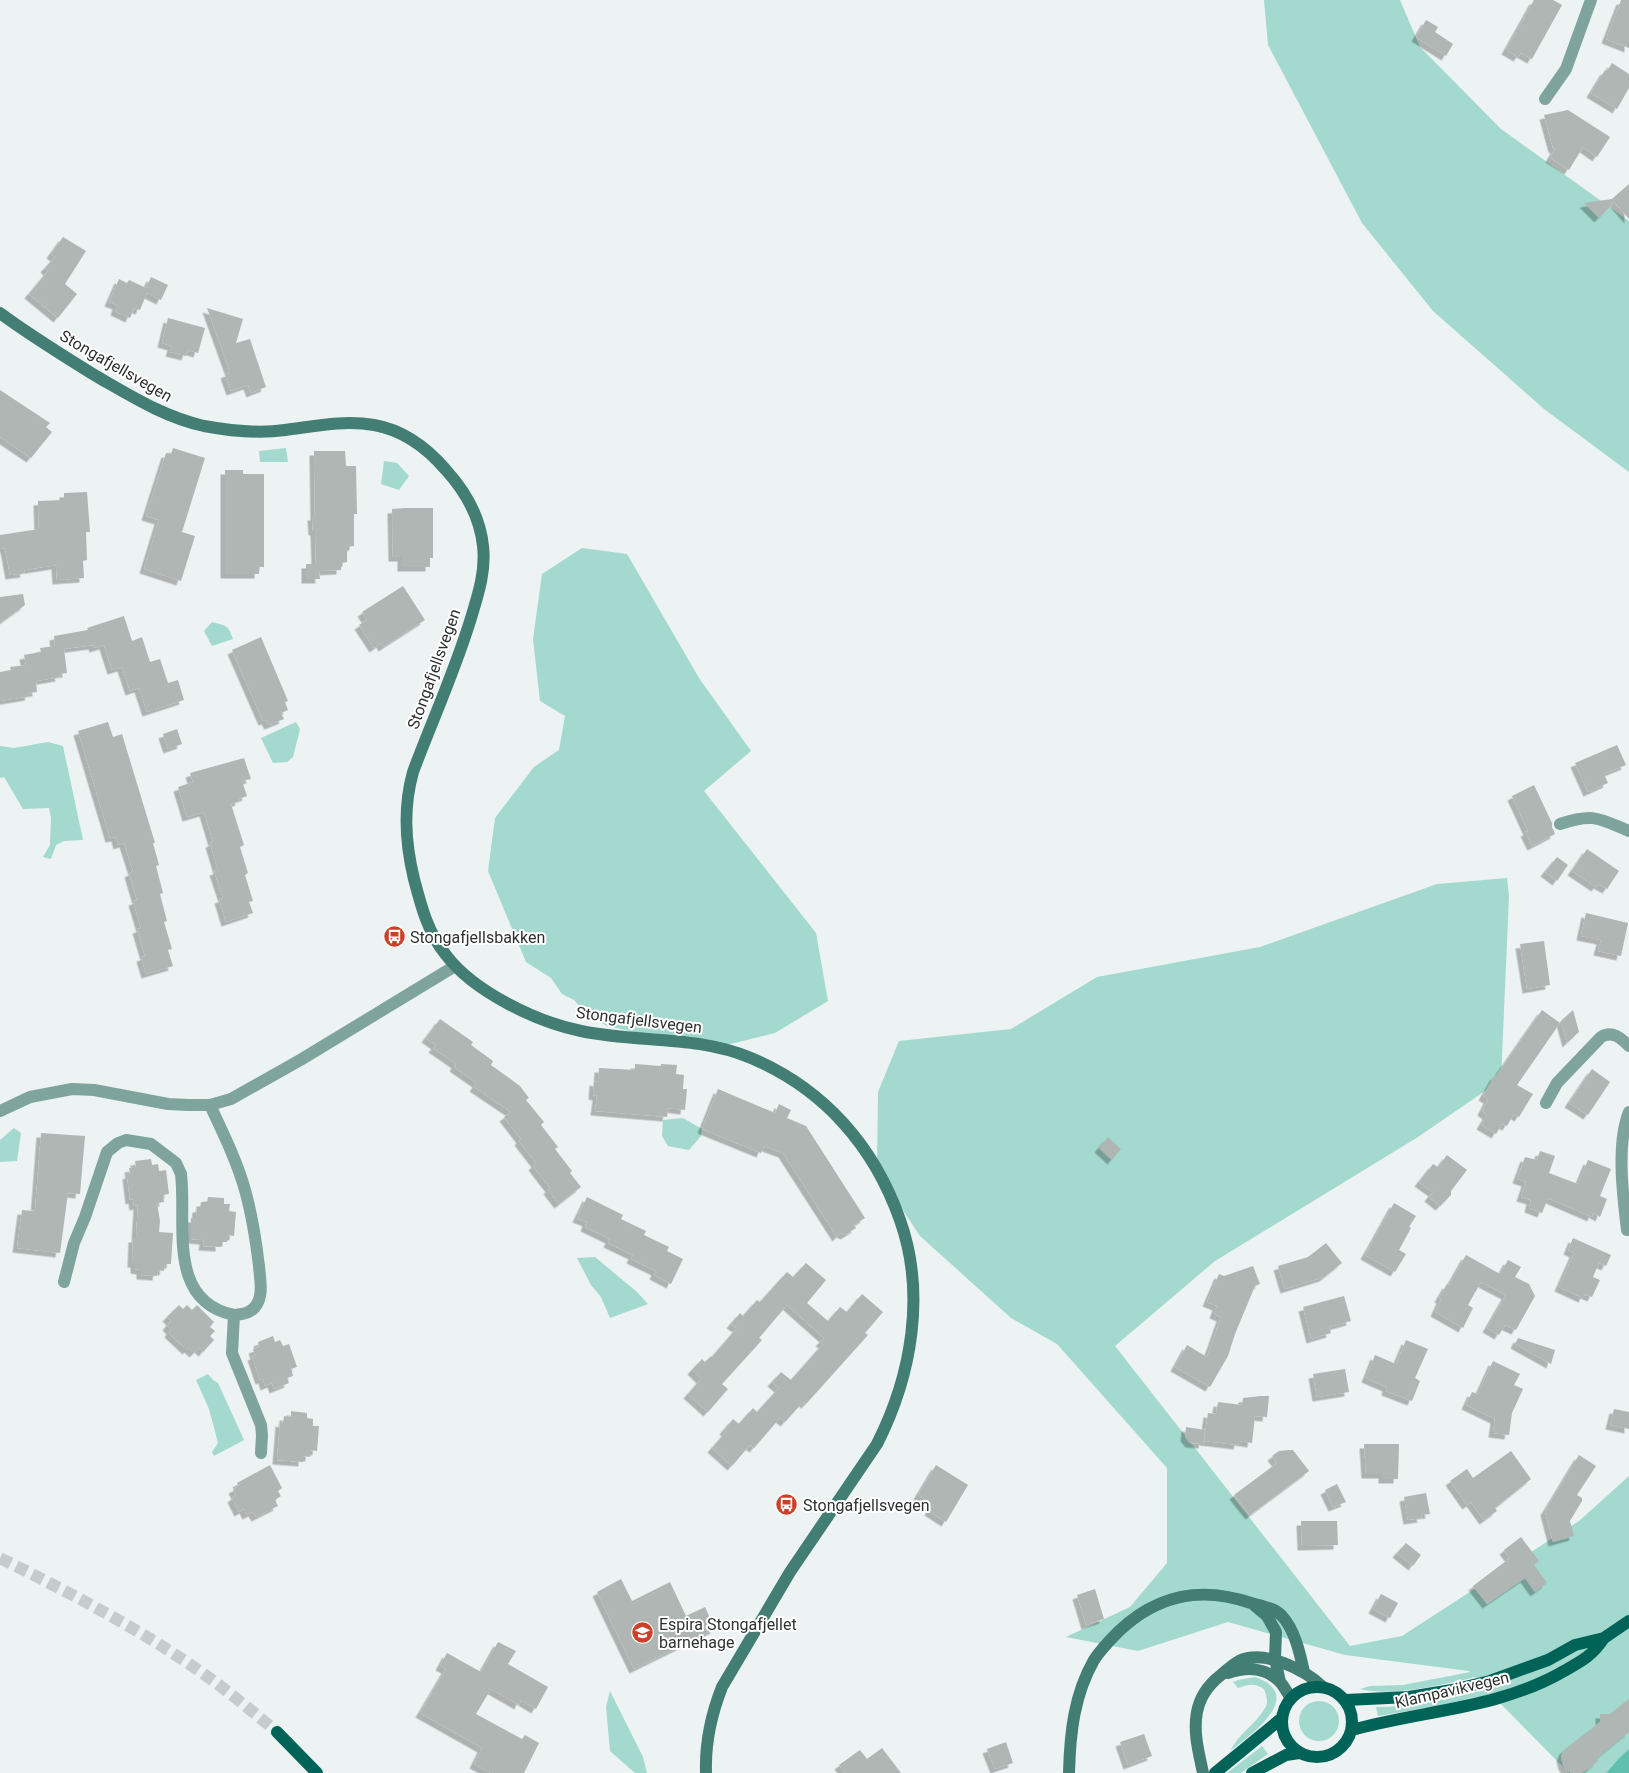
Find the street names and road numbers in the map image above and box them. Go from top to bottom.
street label: Stongafjellsvegen [56,326,176,406]
street label: Stongafjellsvegen [403,606,465,732]
street label: Stongafjellsvegen [575,1003,703,1037]
street label: Klampavikvegen [1393,1668,1511,1712]

